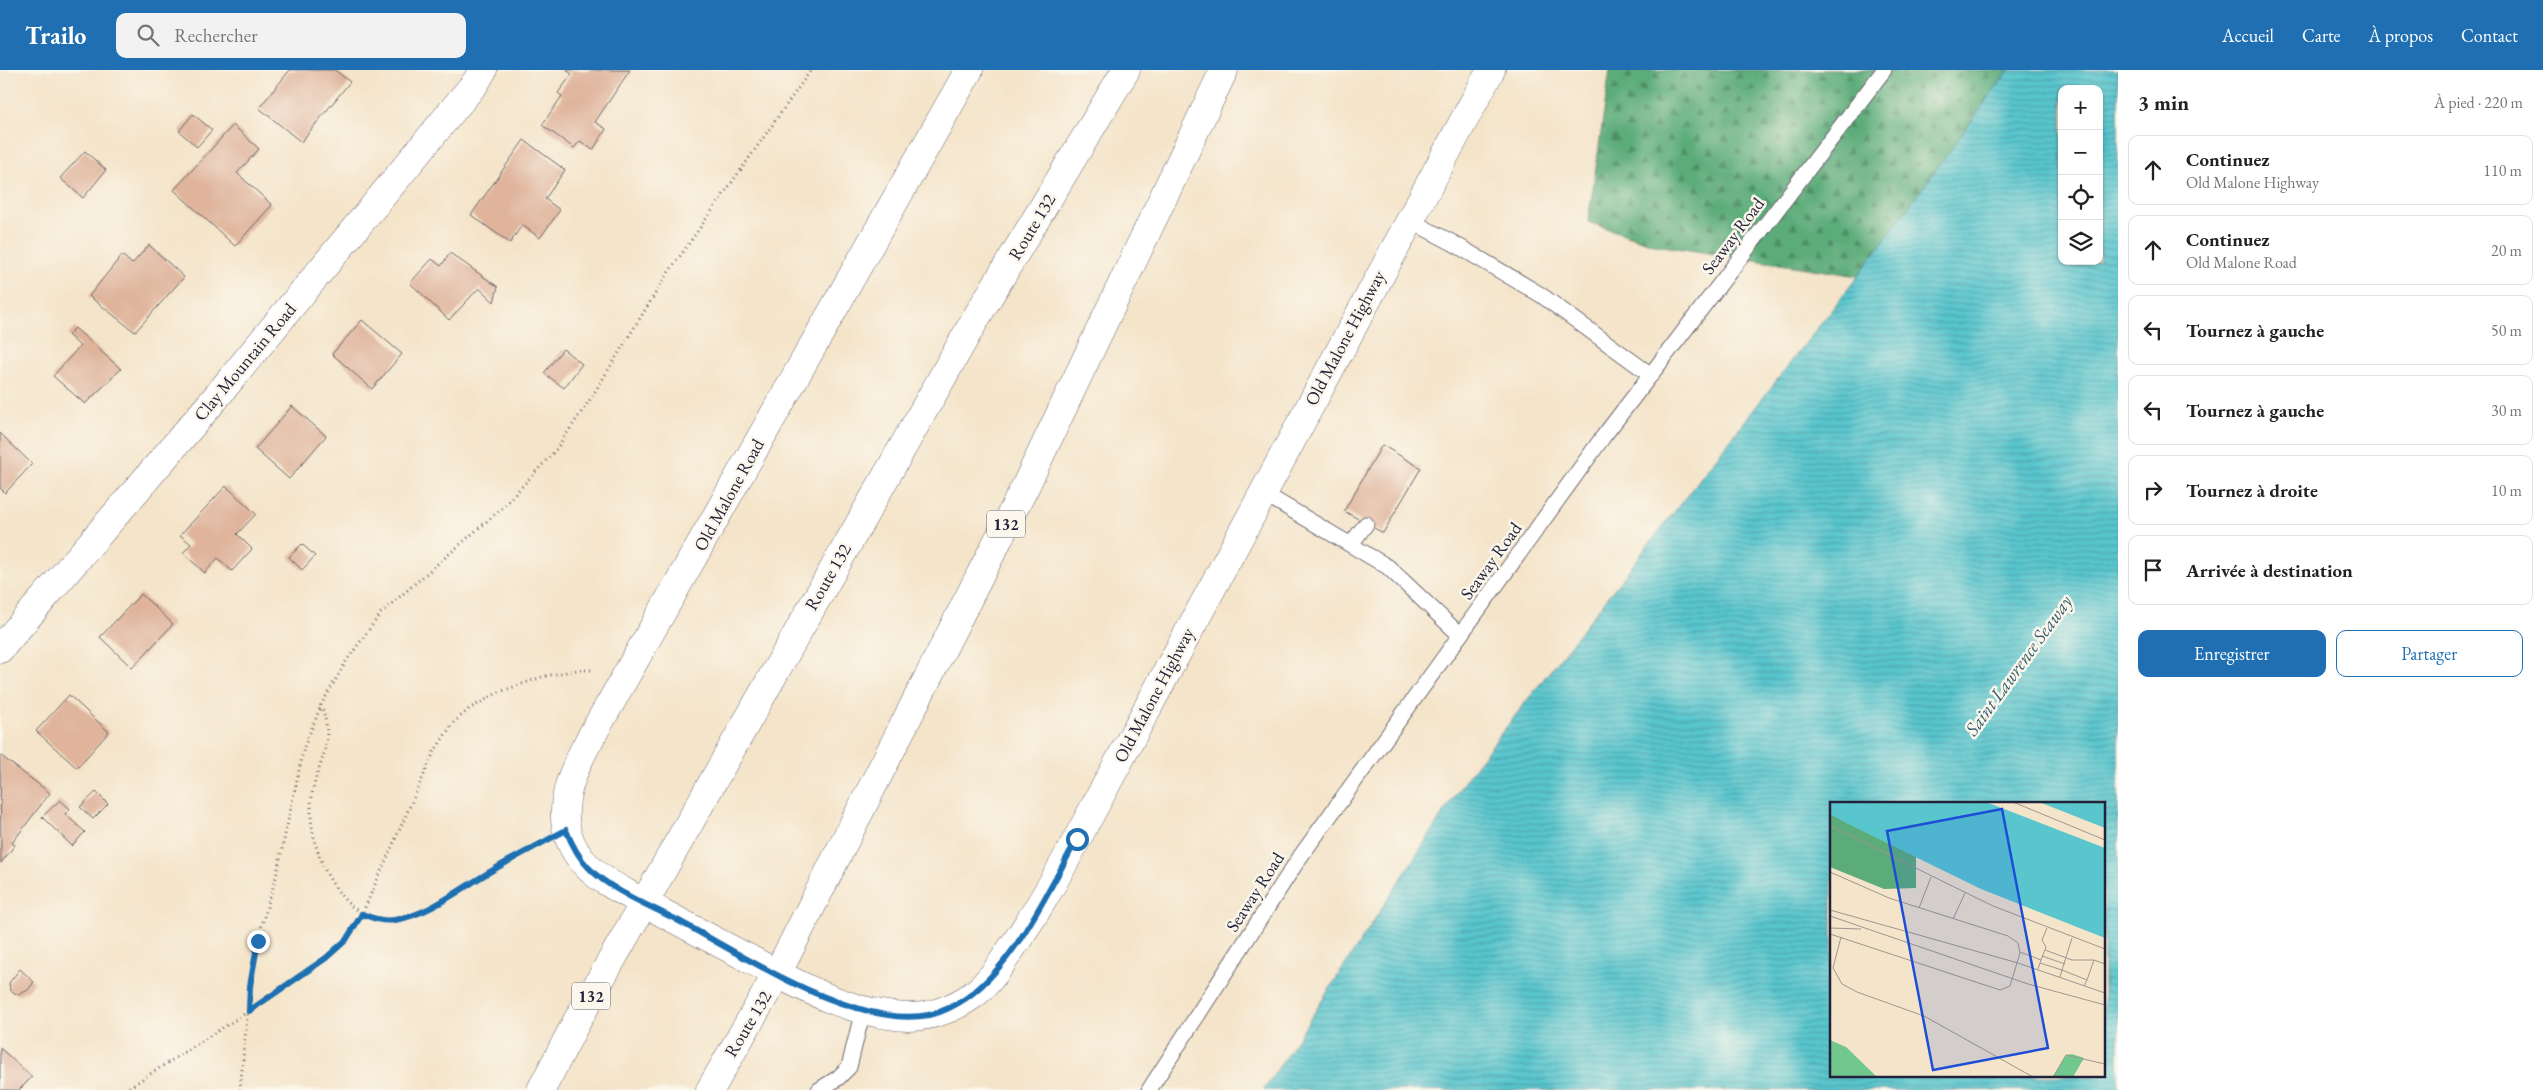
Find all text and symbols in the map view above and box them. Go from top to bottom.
search box [116,13,466,58]
text: Trailo [25,20,86,51]
icon: search [134,21,162,49]
text: Rechercher [174,23,258,48]
text: Accueil [2222,24,2274,47]
text: Carte [2302,24,2341,47]
text: À propos [2369,24,2433,47]
text: Contact [2461,24,2518,47]
map controls [2058,85,2103,265]
button: + [2058,85,2103,130]
text: 3 min [2138,89,2189,116]
text: À pied · 220 m [2434,92,2523,113]
button: − [2058,130,2103,175]
text: Continuez [2186,147,2270,172]
icon: ahead [2139,156,2167,184]
text: 110 m [2483,160,2522,181]
text: Old Malone Highway [2186,172,2319,193]
button: locate [2058,175,2103,220]
street label: Route 132 [1003,189,1061,264]
street label: Seaway Road [1696,192,1770,279]
button: layers [2058,220,2103,265]
text: Continuez [2186,227,2270,252]
icon: ahead [2139,236,2167,264]
text: 20 m [2491,240,2522,261]
text: Old Malone Road [2186,252,2297,273]
street label: Old Malone Highway [1299,266,1390,409]
street label: Clay Mountain Road [188,297,301,426]
icon: left [2139,316,2167,344]
text: Tournez à gauche [2186,318,2324,343]
text: 50 m [2491,320,2522,341]
icon: left [2139,396,2167,424]
text: Tournez à gauche [2186,398,2324,423]
text: 30 m [2491,400,2522,421]
street label: Old Malone Road [688,434,769,555]
icon: right [2139,476,2167,504]
text: Tournez à droite [2186,478,2318,503]
text: 10 m [2491,480,2522,501]
road number: 132 [987,510,1025,538]
street label: Seaway Road [1455,517,1527,604]
street label: Route 132 [799,539,856,614]
icon: arrive [2139,556,2167,584]
text: Arrivée à destination [2186,558,2353,583]
water label: Saint Lawrence Seaway [1958,590,2078,741]
street label: Old Malone Highway [1108,623,1199,766]
button: Enregistrer [2138,630,2326,677]
button: Partager [2336,630,2523,677]
inset map [1830,802,2106,1078]
route start [1066,828,1089,851]
street label: Seaway Road [1220,847,1289,936]
route end [247,930,270,953]
road number: 132 [572,982,610,1009]
street label: Route 132 [719,986,777,1061]

